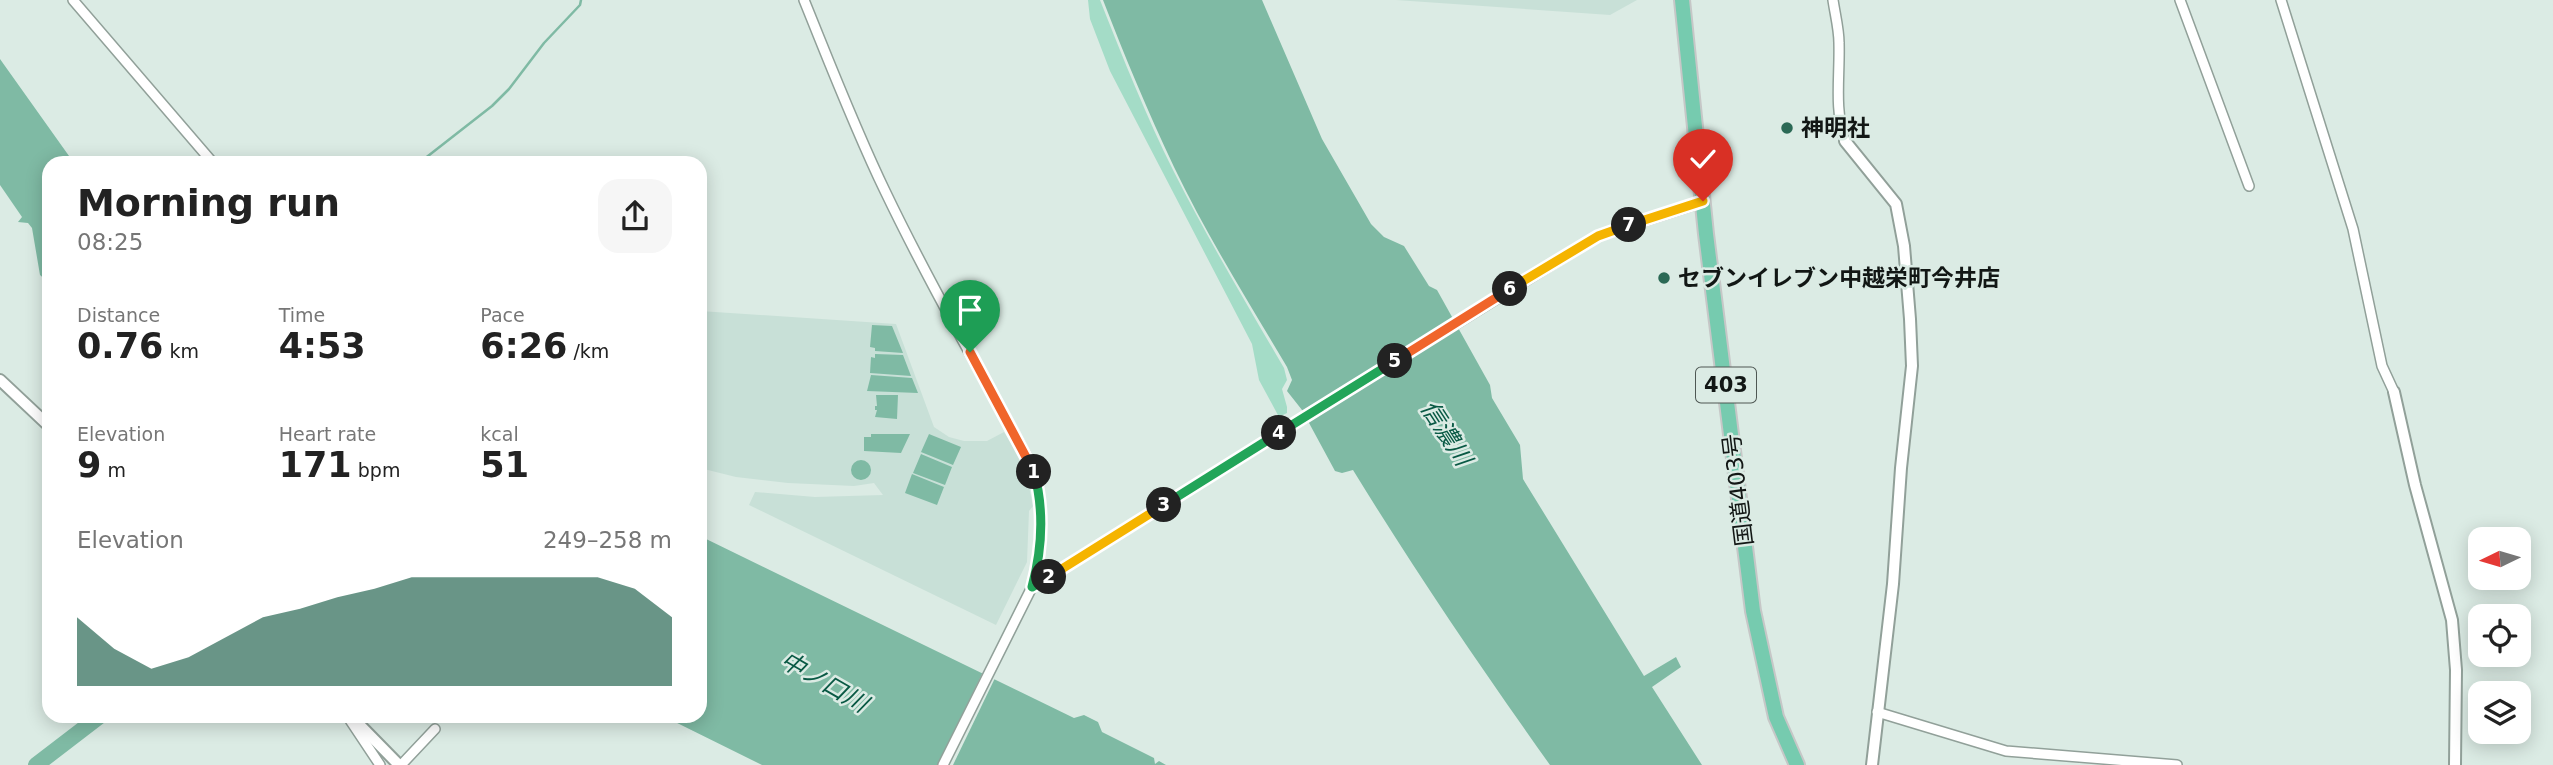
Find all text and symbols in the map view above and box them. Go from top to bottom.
place label: 神明社 [1801,115,1870,141]
marker: 神明社 [1779,120,1795,136]
pin [1673,129,1733,201]
icon: check [1684,140,1722,178]
button: share [598,179,672,253]
text: Morning run [77,181,340,225]
pin: 7 [1612,208,1646,243]
text: 7 [1622,213,1635,235]
text: 08:25 [77,229,143,255]
place label: セブンイレブン中越栄町今井店 [1678,265,2000,291]
marker: セブンイレブン中越栄町今井店 [1656,270,1672,286]
pin: 6 [1492,272,1528,306]
text: 6 [1503,277,1516,299]
pin [940,280,1000,352]
icon: arrive [951,291,989,329]
text: Distance [77,304,160,326]
text: Time [279,304,325,326]
text: Pace [480,304,525,326]
text: 0.76 [77,326,163,366]
text: 4:53 [279,326,366,366]
text: 6:26 [480,326,567,366]
text: km [163,340,199,362]
text: /km [567,340,609,362]
pin: 5 [1378,344,1412,378]
text: 5 [1388,349,1401,371]
road number: 403 [1696,368,1756,402]
water label: 信濃川 [1415,395,1479,473]
pin: 4 [1262,416,1296,450]
text: 4 [1272,421,1285,443]
text: Elevation [77,423,165,445]
text: Heart rate [279,423,376,445]
text: kcal [480,423,519,445]
street label: 国道403号 [1718,432,1758,548]
text: 9 [77,445,101,485]
text: 171 [279,445,352,485]
text: 51 [480,445,529,485]
pin: 1 [1016,454,1052,490]
text: m [101,459,126,481]
text: bpm [352,459,400,481]
text: 1 [1027,460,1040,482]
pin: 3 [1146,488,1182,522]
text: 3 [1157,493,1170,515]
text: Elevation [77,527,184,553]
text: 249–258 m [543,527,672,553]
north arrow [2468,527,2530,590]
map controls [2468,527,2531,744]
pin: 2 [1032,560,1066,594]
text: 2 [1042,565,1055,587]
button: locate [2468,604,2531,667]
water label: 中ノ口川 [775,646,875,720]
button: layers [2468,681,2531,744]

